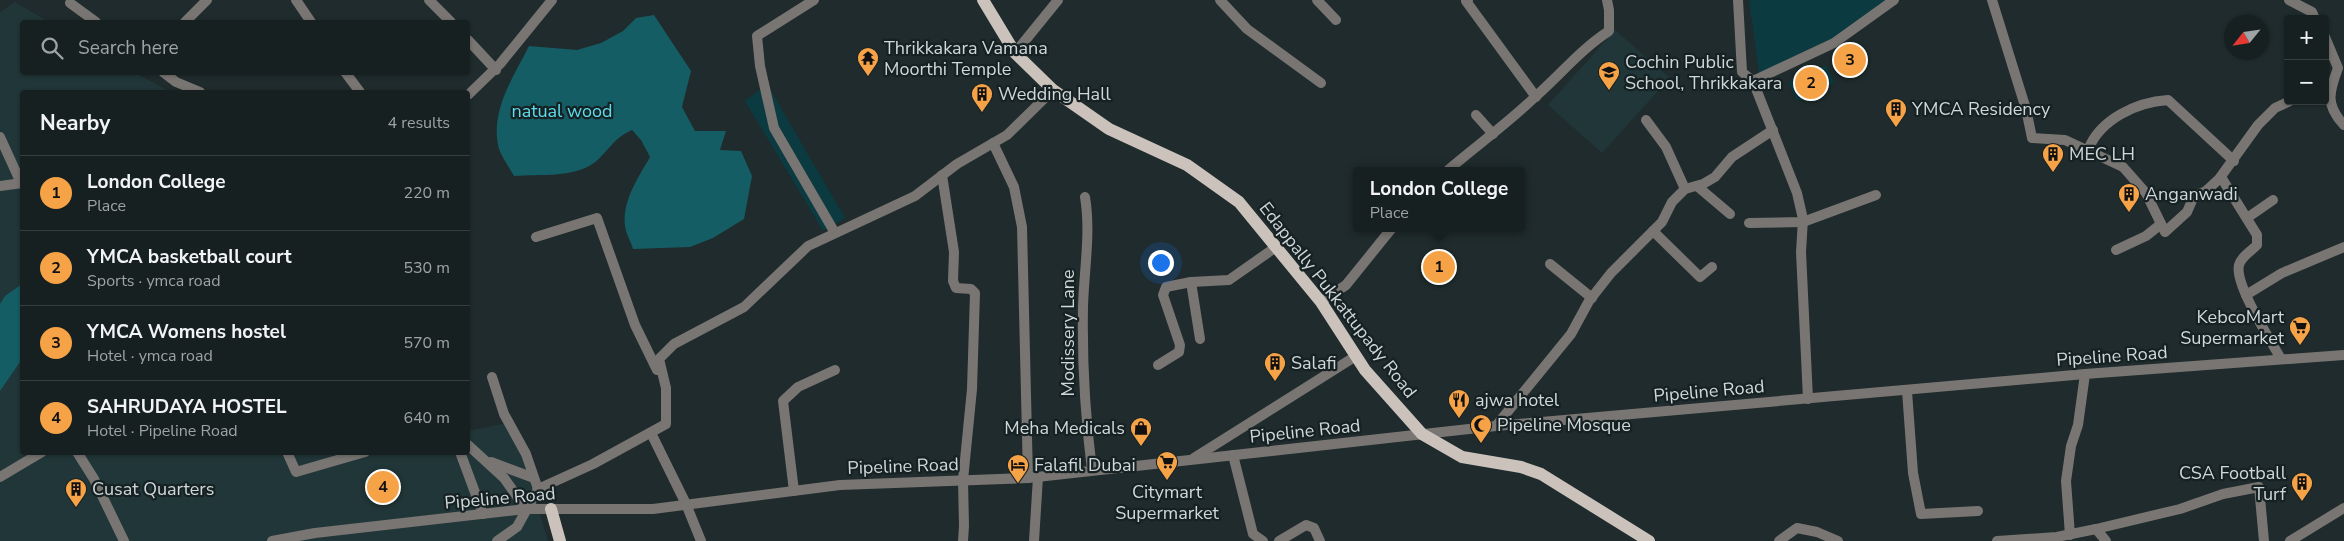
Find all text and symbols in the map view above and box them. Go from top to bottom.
north arrow [2224,15,2269,60]
map controls [2284,15,2329,105]
button: + [2284,15,2329,60]
search box [20,20,470,75]
icon: search [38,34,66,62]
text: Search here [78,35,179,61]
place label: Thrikkakara Vamana Moorthi Temple [884,36,1048,81]
pin: 3 [1834,41,1866,79]
temple icon: Thrikkakara Vamana Moorthi Temple [856,46,880,77]
place label: Cochin Public School, Thrikkakara [1625,50,1782,95]
school or university icon: Cochin Public School, Thrikkakara [1597,60,1621,91]
button: − [2284,60,2329,105]
pin: 2 [1795,64,1827,102]
building icon: Wedding Hall [970,82,994,113]
place label: Wedding Hall [998,82,1111,106]
building icon: YMCA Residency [1884,97,1908,128]
place label: YMCA Residency [1911,97,2051,121]
park label: natual wood [511,99,613,123]
text: Nearby [40,109,110,137]
text: 4 results [388,112,450,134]
building icon: MEC LH [2041,142,2065,173]
place label: MEC LH [2069,142,2135,166]
popup [1353,167,1525,232]
text: London College [87,169,226,195]
text: London College [1370,176,1508,202]
text: 1 [51,182,61,204]
text: 220 m [403,182,450,204]
building icon: Anganwadi [2117,182,2141,213]
place label: Anganwadi [2145,182,2238,206]
text: Place [87,195,126,217]
street label: Edappally Pukkattupady Road [1254,197,1422,403]
text: Place [1370,202,1409,224]
text: YMCA basketball court [87,244,291,270]
pin: 1 [1423,248,1455,286]
your location [1148,250,1174,276]
text: 2 [51,257,61,279]
text: 530 m [403,257,450,279]
text: Sports · ymca road [87,270,221,292]
street label: Modissery Lane [1056,270,1080,396]
place label: KebcoMart Supermarket [2180,305,2285,350]
supermarket icon: KebcoMart Supermarket [2288,315,2312,346]
text: YMCA Womens hostel [87,319,286,345]
text: 3 [51,332,61,354]
text: 570 m [403,332,450,354]
street label: Pipeline Road [2056,340,2168,372]
text: Hotel · ymca road [87,345,213,367]
building icon: Salafi [1263,351,1287,382]
place label: Salafi [1291,351,1337,375]
street label: Pipeline Road [1652,374,1766,408]
restaurant icon: ajwa hotel [1447,388,1471,419]
place label: ajwa hotel [1475,388,1560,412]
text: SAHRUDAYA HOSTEL [87,394,287,420]
text: 4 [51,407,61,429]
text: 640 m [403,407,450,429]
street label: Pipeline Road [1248,413,1362,449]
mosque icon: Pipeline Mosque [1469,413,1493,444]
place label: Pipeline Mosque [1497,413,1631,437]
place label: Meha Medicals [1004,416,1125,440]
shop icon: Meha Medicals [1129,416,1153,447]
text: Hotel · Pipeline Road [87,420,238,442]
supermarket icon: Citymart Supermarket [1155,450,1179,481]
street label: Pipeline Road [847,452,959,480]
hotel icon: Falafil Dubai [1006,453,1030,484]
place label: Falafil Dubai [1034,453,1136,477]
place label: CSA Football Turf [2179,461,2287,506]
pin: 4 [367,468,399,506]
building icon: CSA Football Turf [2290,471,2314,502]
building icon: Cusat Quarters [64,477,88,508]
place label: Cusat Quarters [92,477,214,501]
place label: Citymart Supermarket [1115,480,1220,525]
street label: Pipeline Road [443,481,557,515]

